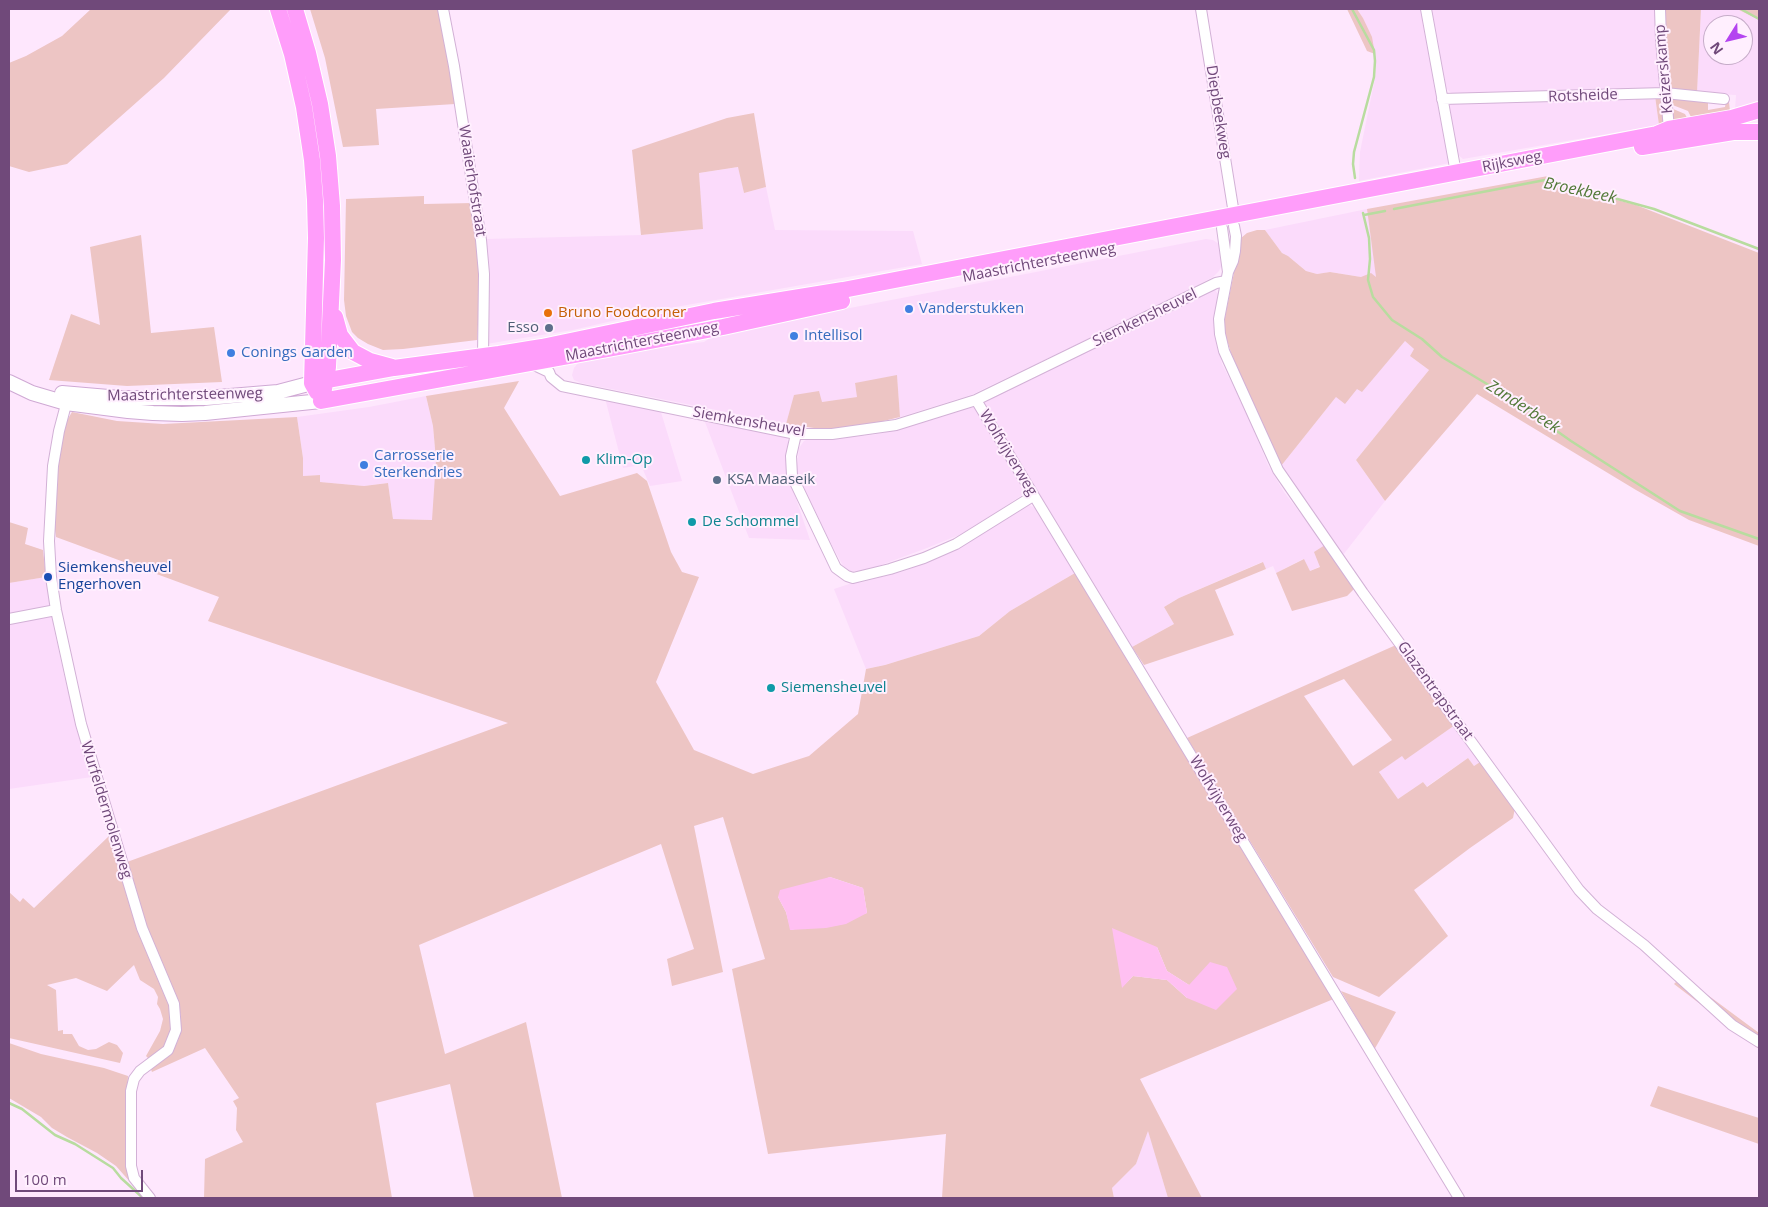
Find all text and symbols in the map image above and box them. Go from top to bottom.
north arrow [1703,15,1753,65]
street label: Keizerskamp [1651,24,1677,114]
text: N [1705,38,1727,59]
street label: Diepbeekweg [1202,64,1234,160]
street label: Rotsheide [1548,86,1618,106]
street label: Waaierhofstraat [454,124,490,238]
street label: Rijksweg [1481,147,1543,177]
water label: Broekbeek [1542,174,1618,208]
street label: Maastrichtersteenweg [961,239,1117,287]
street label: Siemkensheuvel [1090,285,1200,351]
place label: Vanderstukken [919,300,1024,318]
marker: Vanderstukken [903,303,915,315]
place label: Bruno Foodcorner [558,304,686,322]
marker: Bruno Foodcorner [542,307,554,319]
street label: Maastrichtersteenweg [564,318,720,366]
place label: Esso [507,319,539,337]
marker: Esso [543,322,555,334]
place label: Intellisol [804,327,862,345]
marker: Intellisol [788,330,800,342]
place label: Conings Garden [241,344,353,362]
marker: Conings Garden [225,347,237,359]
water label: Zanderbeek [1483,376,1563,438]
street label: Maastrichtersteenweg [107,385,263,405]
street label: Siemkensheuvel [692,403,806,441]
street label: Wolfvijverweg [975,407,1041,499]
place label: Carrosserie Sterkendries [374,447,462,482]
place label: Klim-Op [596,451,652,469]
marker: Klim-Op [580,454,592,466]
marker: Carrosserie Sterkendries [358,459,370,471]
place label: KSA Maaseik [727,471,815,489]
marker: KSA Maaseik [711,474,723,486]
place label: De Schommel [702,513,799,531]
marker: De Schommel [686,516,698,528]
place label: Siemkensheuvel Engerhoven [58,559,171,594]
marker: Siemkensheuvel Engerhoven [42,571,54,583]
street label: Glazentrapstraat [1393,638,1477,744]
place label: Siemensheuvel [781,679,887,697]
marker: Siemensheuvel [765,682,777,694]
street label: Wurfeldermolenweg [77,739,135,881]
street label: Wolfvijverweg [1185,753,1251,845]
scale bar [18,1160,145,1192]
text: 100 m [23,1169,67,1189]

